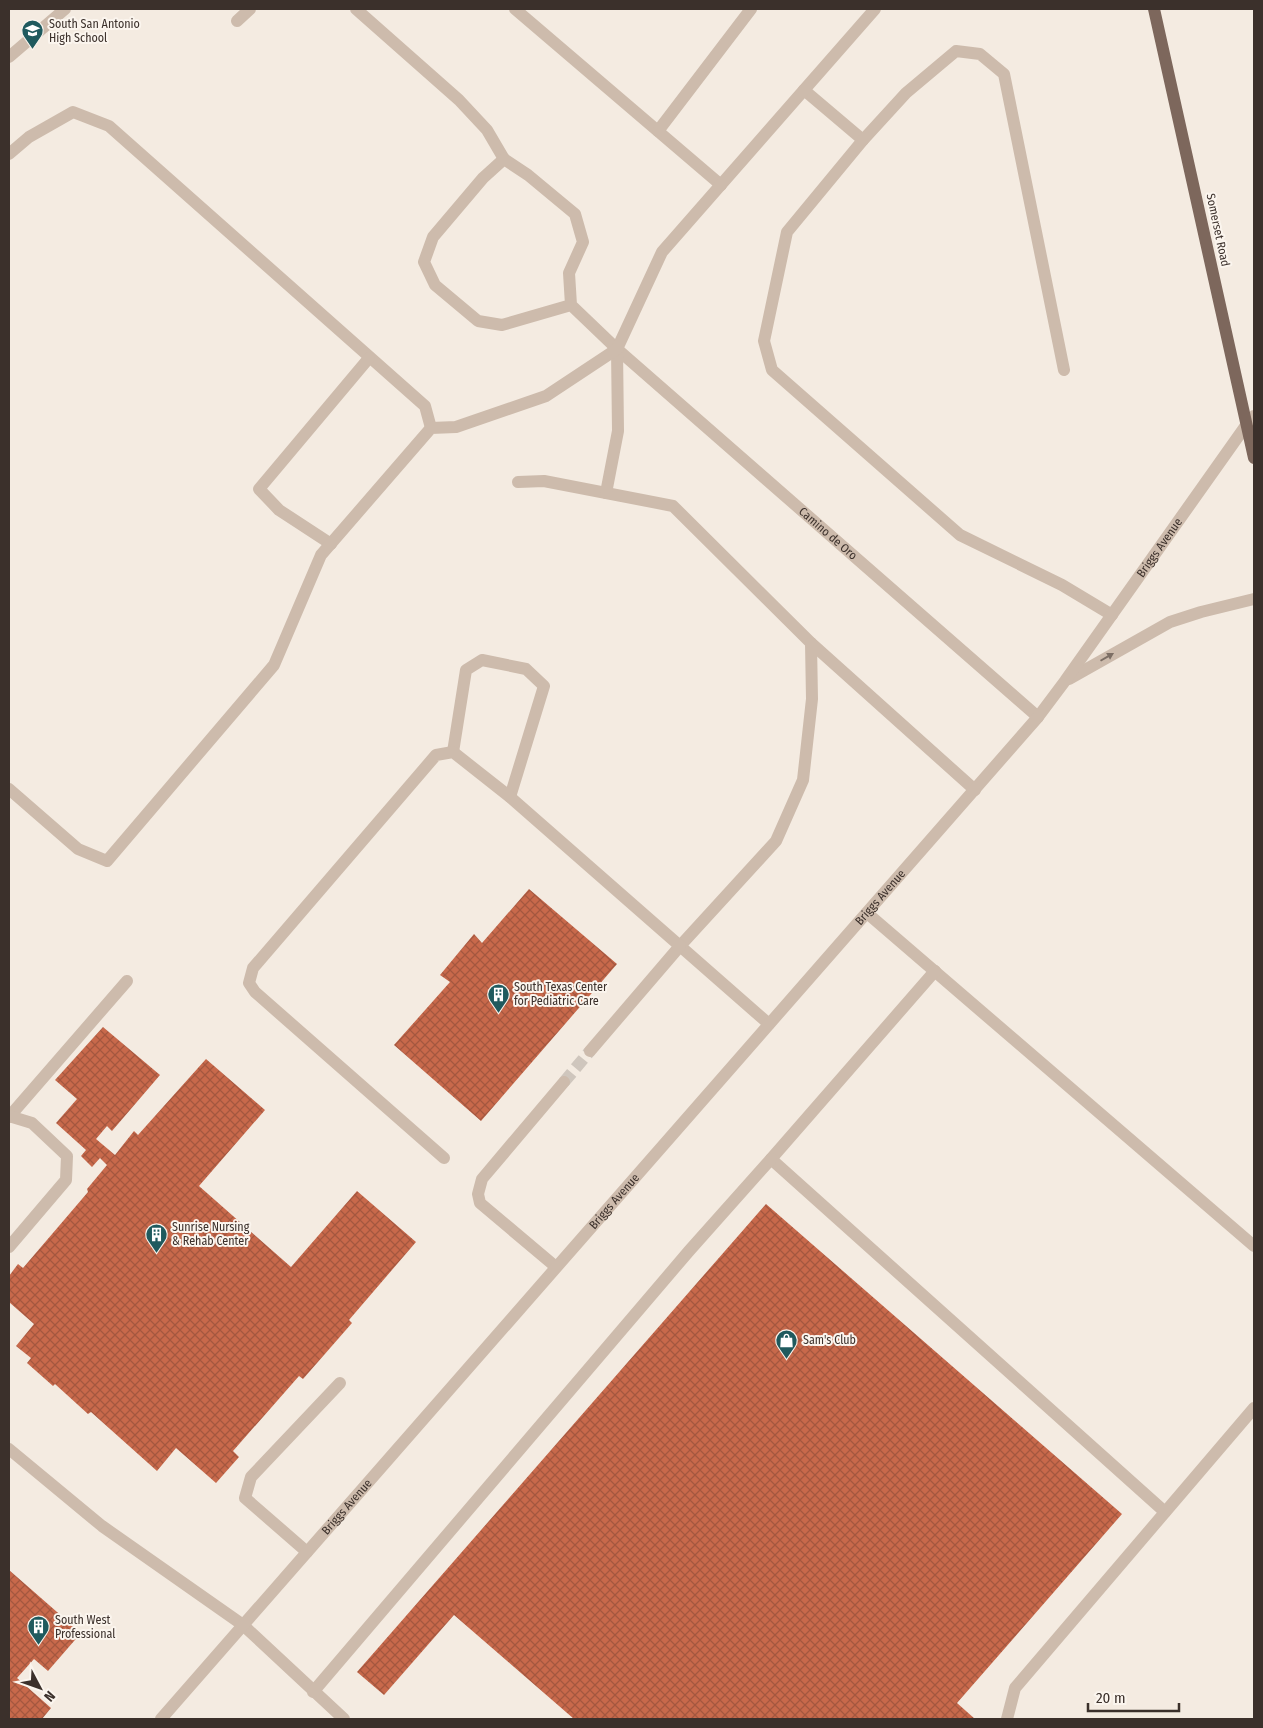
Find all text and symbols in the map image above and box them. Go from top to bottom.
place label: South San Antonio High School [49,17,140,45]
school or university icon: South San Antonio High School [21,19,45,50]
street label: Somerset Road [1203,192,1233,268]
street label: Camino de Oro [796,504,860,563]
street label: Briggs Avenue [1134,515,1185,580]
one-way arrow [1101,652,1114,661]
street label: Briggs Avenue [852,867,908,928]
place label: South Texas Center for Pediatric Care [514,980,608,1008]
building icon: South Texas Center for Pediatric Care [486,982,510,1013]
street label: Briggs Avenue [586,1171,642,1232]
place label: Sunrise Nursing & Rehab Center [172,1220,250,1248]
building icon: Sunrise Nursing & Rehab Center [144,1222,168,1253]
shop icon: Sam's Club [775,1328,799,1359]
place label: Sam's Club [803,1333,856,1347]
street label: Briggs Avenue [319,1476,375,1537]
place label: South West Professional [55,1613,115,1641]
building icon: South West Professional [27,1615,51,1646]
north arrow [15,1663,65,1713]
scale bar [1088,1680,1179,1712]
text: N [40,1687,59,1705]
text: 20 m [1096,1689,1126,1707]

